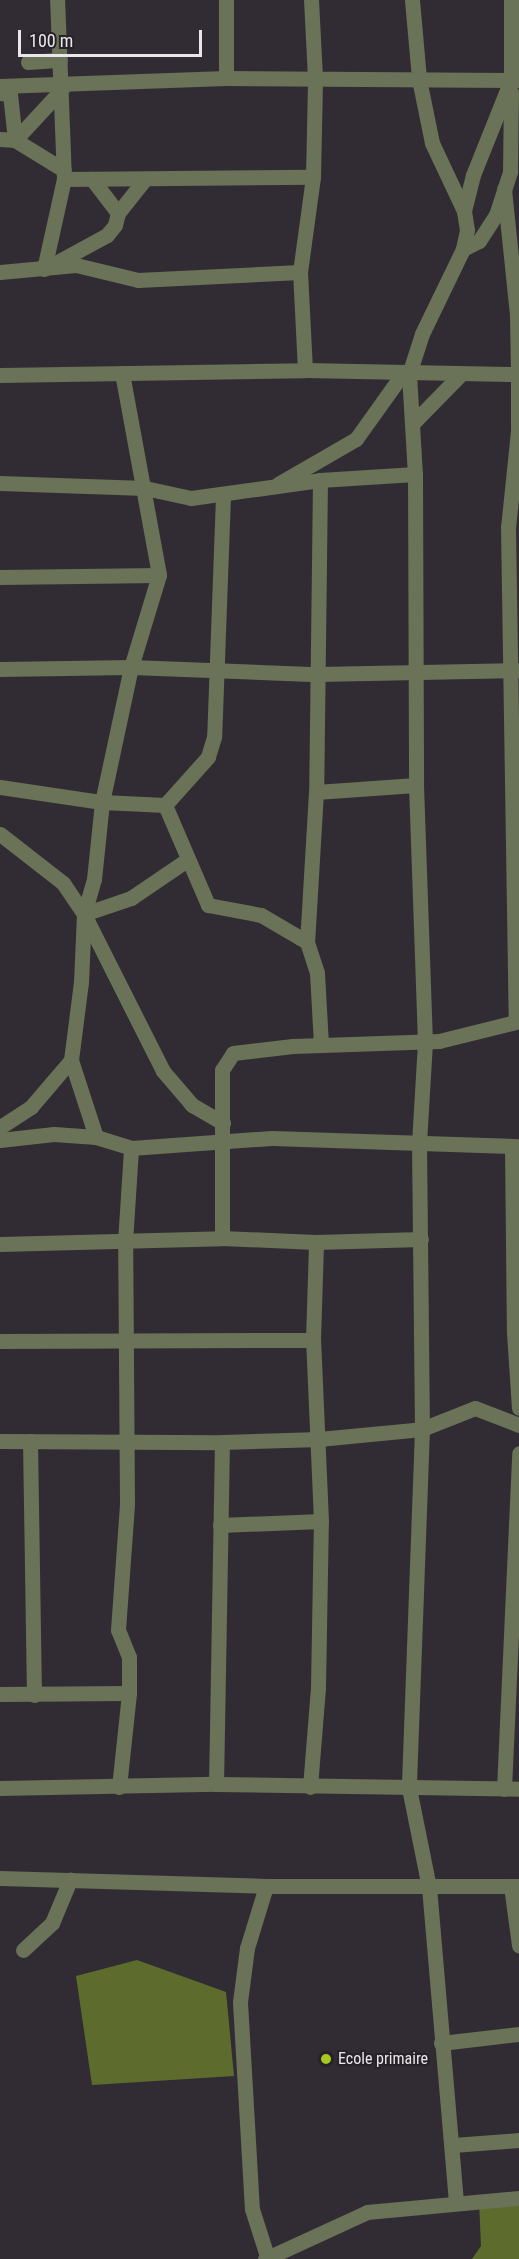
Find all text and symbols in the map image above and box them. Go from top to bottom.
scale bar [21,18,206,56]
text: 100 m [29,30,73,51]
place label: Ecole primaire [338,2049,428,2069]
marker: Ecole primaire [319,2052,333,2066]

